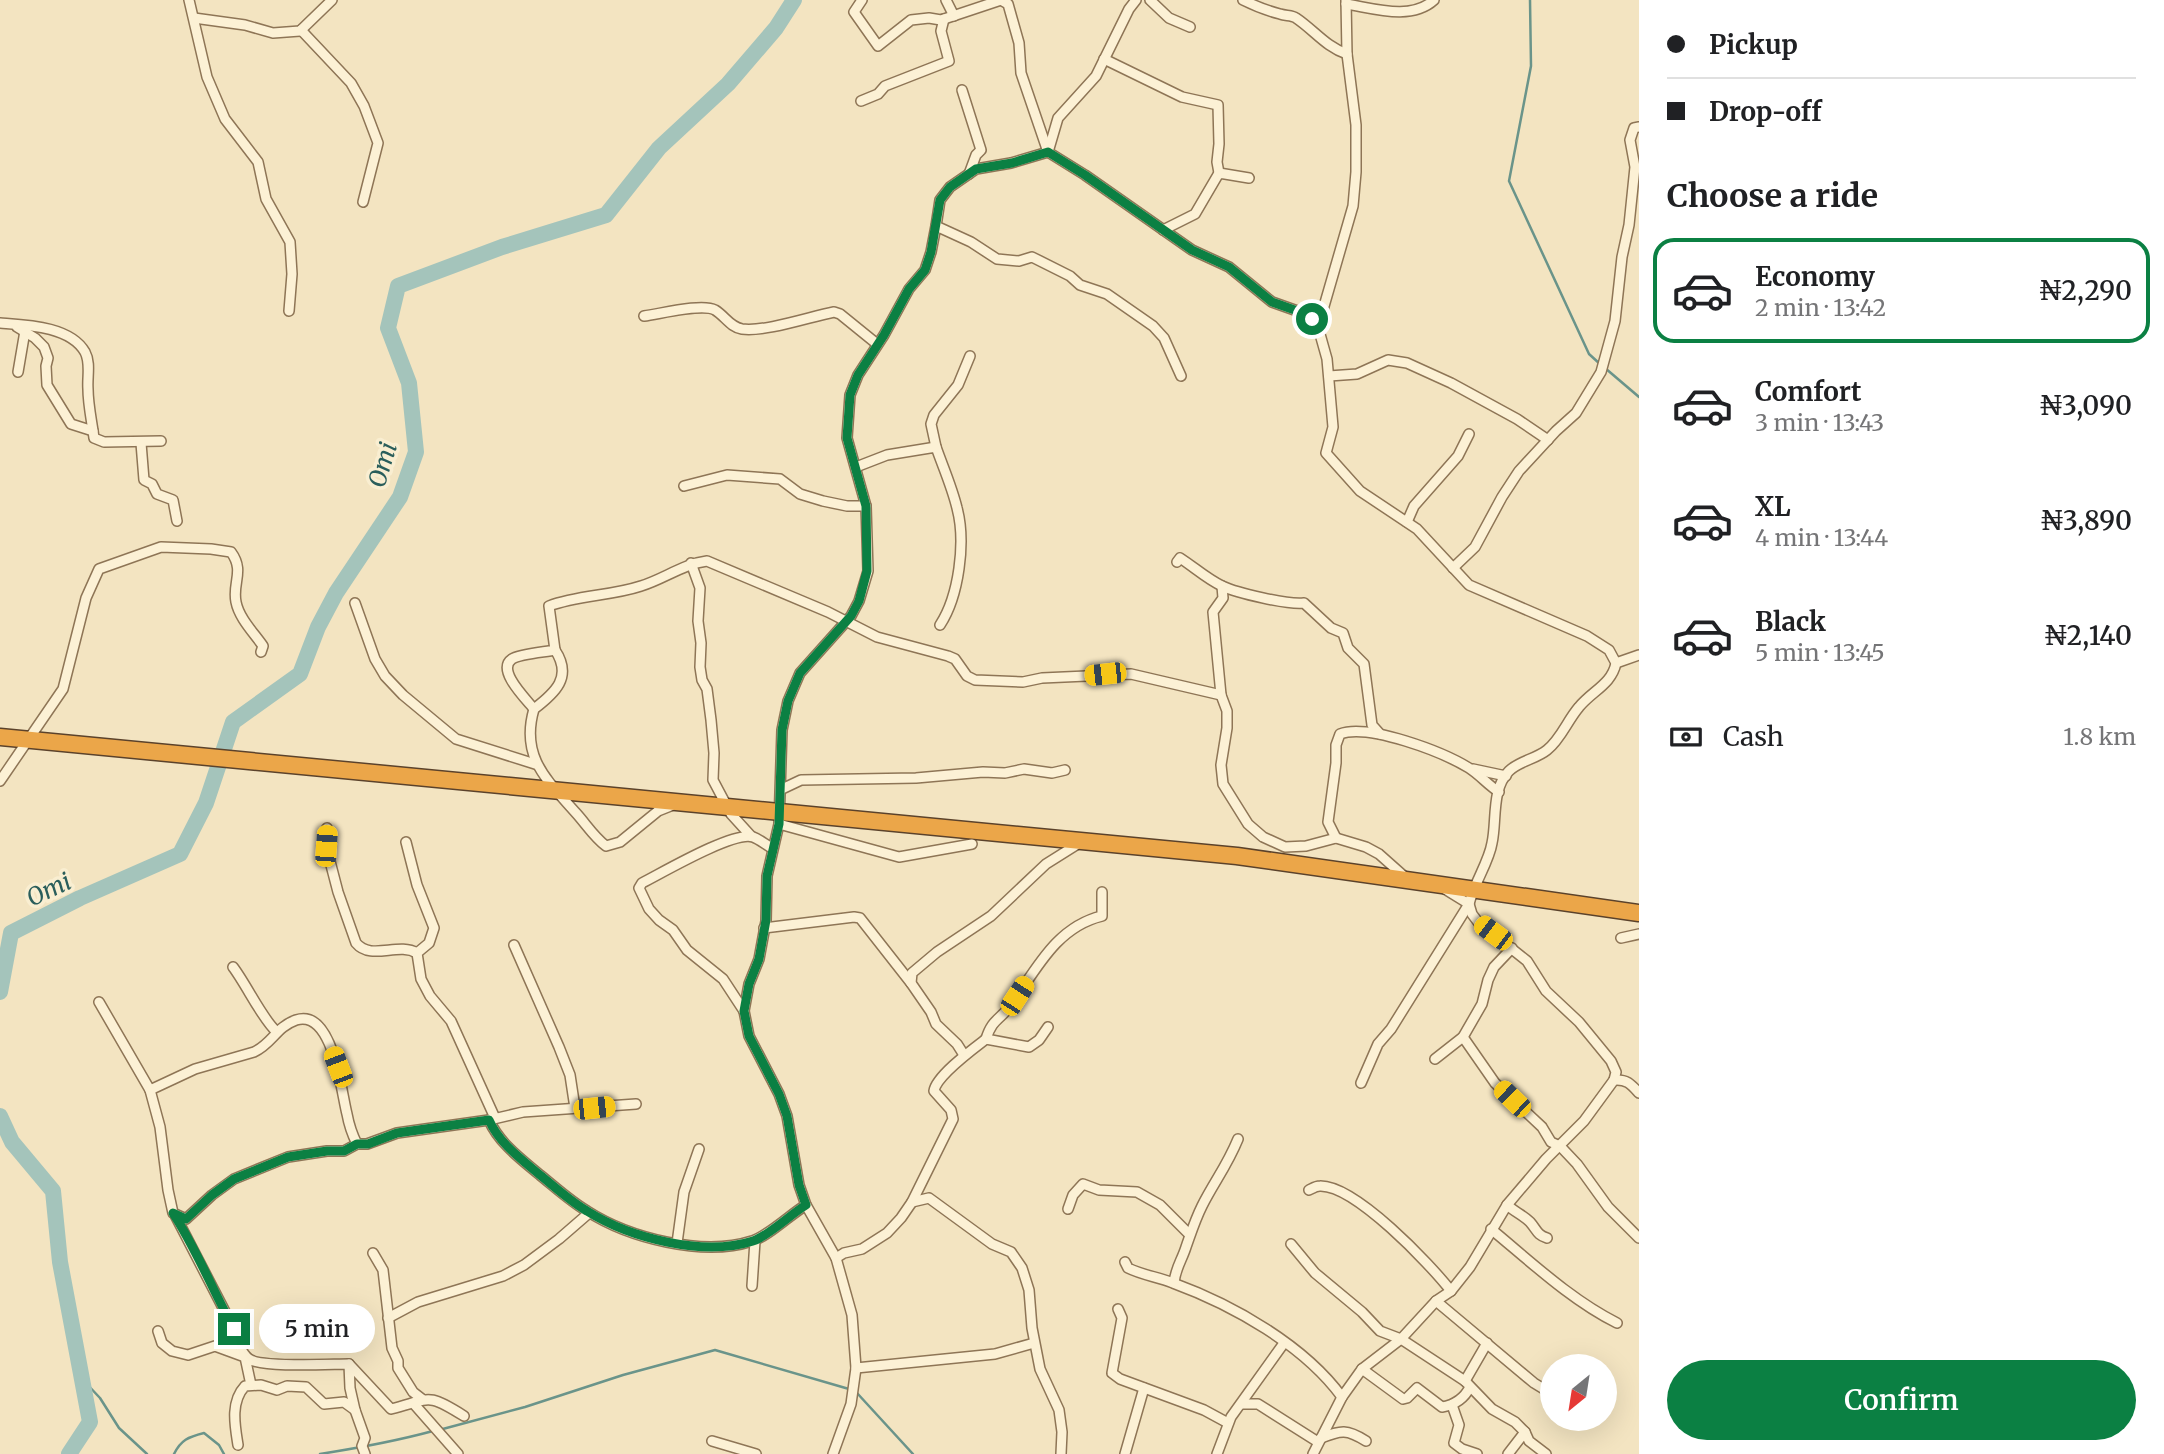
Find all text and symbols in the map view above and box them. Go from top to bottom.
text: Pickup [1709,28,1798,61]
text: Drop-off [1709,95,1822,128]
text: Choose a ride [1667,176,1878,216]
icon: car [1671,259,1734,322]
text: Economy [1755,260,1875,293]
text: ₦2,290 [2038,274,2132,307]
text: 2 min · 13:42 [1755,293,1886,322]
route start [1296,303,1328,335]
icon: car [1671,374,1734,437]
text: Comfort [1755,375,1861,408]
text: ₦3,090 [2039,389,2132,422]
text: 3 min · 13:43 [1755,408,1884,437]
water label: Omi [361,438,404,491]
icon: car [1671,489,1734,552]
text: XL [1755,490,1791,523]
text: ₦3,890 [2040,504,2132,537]
text: 4 min · 13:44 [1755,523,1888,552]
icon: car [1671,604,1734,667]
text: Black [1755,605,1826,638]
text: ₦2,140 [2043,619,2132,652]
text: 5 min · 13:45 [1755,638,1885,667]
car [1084,661,1127,687]
icon: cash [1667,718,1705,756]
text: Cash [1723,720,1784,753]
text: 1.8 km [2063,722,2136,751]
car [315,824,338,868]
water label: Omi [21,866,76,913]
car [1470,912,1517,954]
car [997,973,1038,1019]
car [321,1044,356,1090]
car [1490,1077,1535,1121]
car [573,1095,616,1121]
callout: 5 min [258,1304,374,1354]
route end [218,1313,250,1345]
text: 5 min [285,1314,349,1343]
north arrow [1540,1354,1617,1432]
map controls [1540,1354,1617,1431]
button: Confirm [1667,1360,2136,1440]

